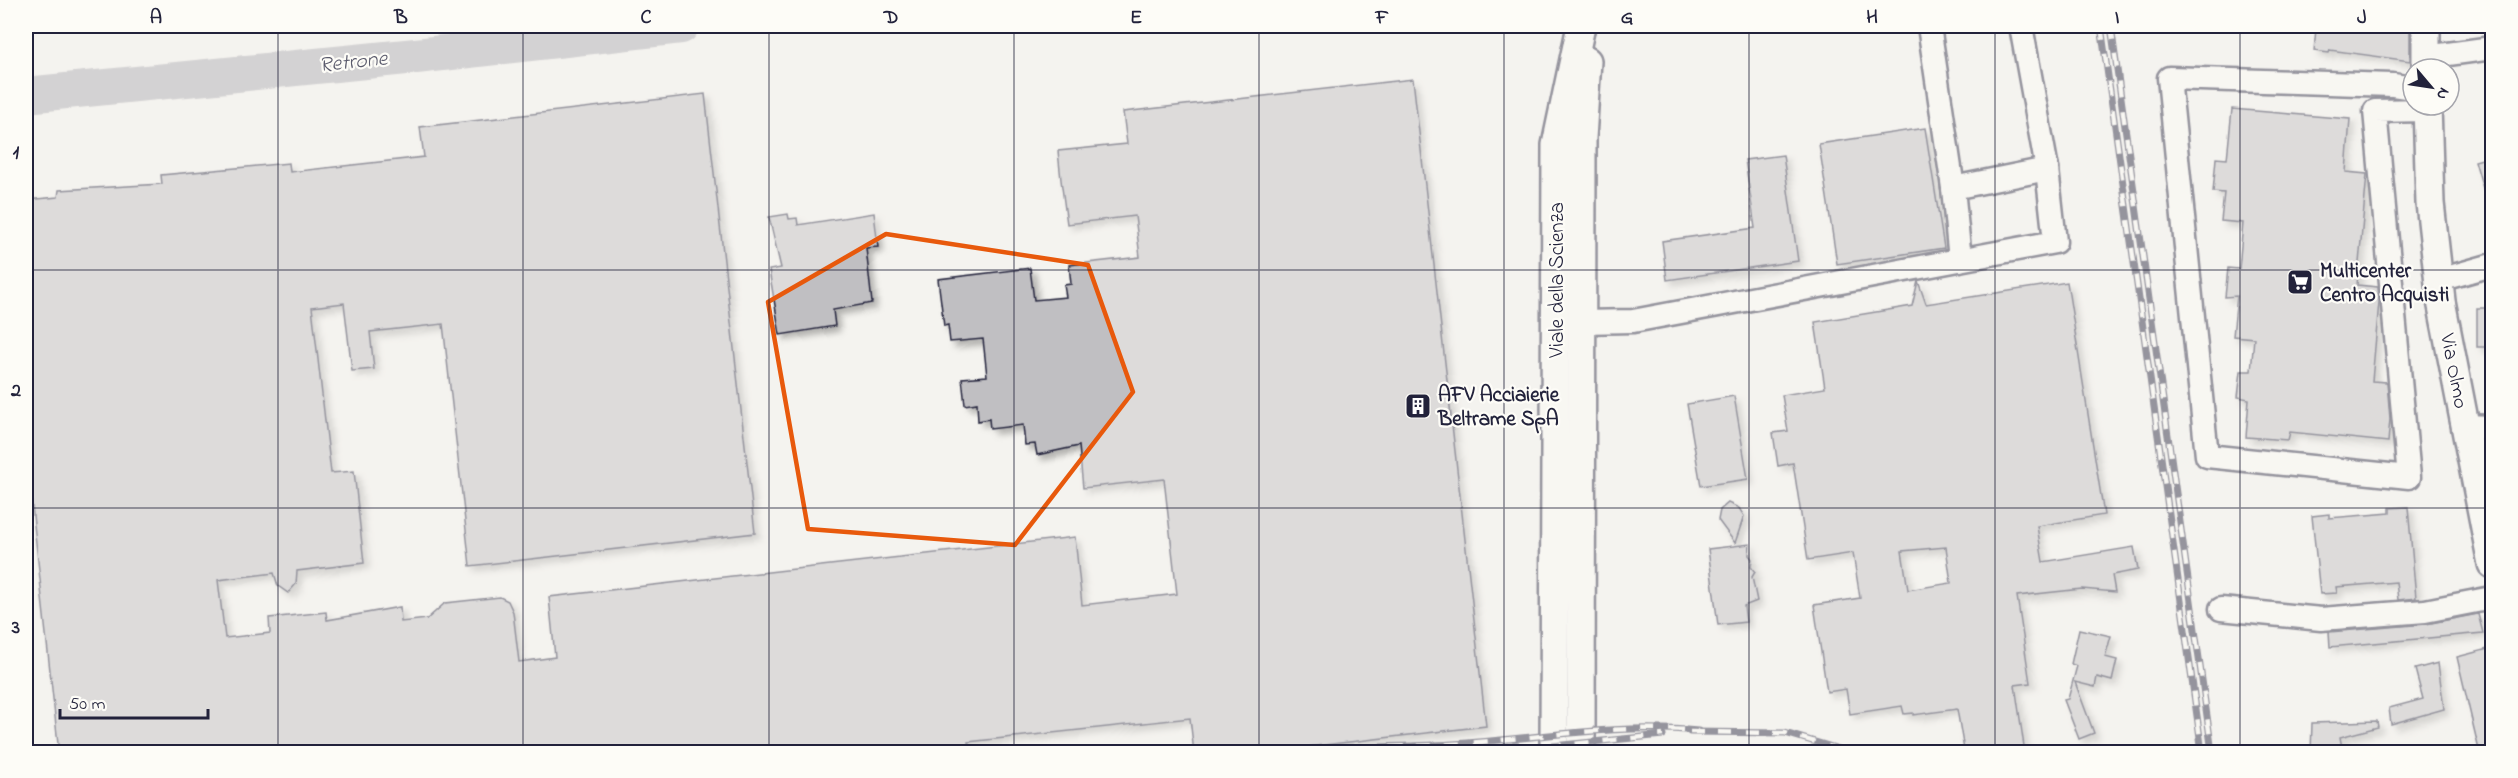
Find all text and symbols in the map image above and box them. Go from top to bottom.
text: A [150,4,162,33]
text: B [393,4,408,33]
text: C [641,4,652,33]
text: D [883,4,898,33]
text: E [1130,4,1142,33]
text: F [1375,4,1389,33]
text: G [1621,4,1634,33]
text: H [1866,4,1878,33]
text: I [2115,4,2120,33]
text: J [2357,4,2367,33]
water label: Retrone [318,43,390,82]
north arrow [2401,57,2461,117]
text: N [2429,83,2455,104]
text: 1 [13,139,20,168]
street label: Viale della Scienza [1543,202,1573,359]
place label: Multicenter Centro Acquisti [2320,257,2449,311]
supermarket icon: Multicenter Centro Acquisti [2285,267,2315,297]
street label: Via Olmo [2431,330,2475,412]
text: 2 [10,377,21,406]
place label: AFV Acciaierie Beltrame SpA [1437,381,1560,435]
building icon: AFV Acciaierie Beltrame SpA [1403,391,1433,421]
text: 3 [11,614,20,643]
scale bar [60,682,208,720]
text: 50 m [69,692,106,718]

